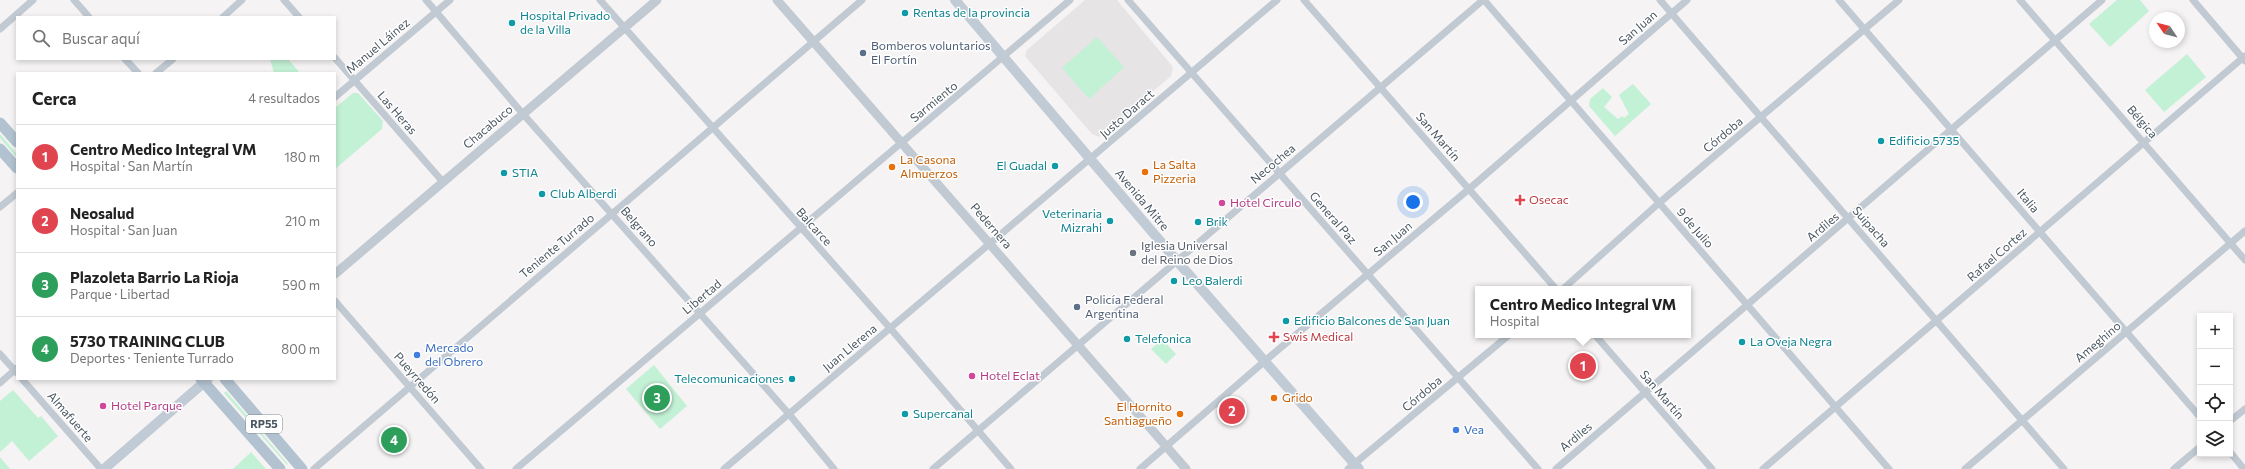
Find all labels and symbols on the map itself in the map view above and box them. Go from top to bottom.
place label: Rentas de la provincia [913,5,1030,19]
street label: San Juan [1615,7,1660,48]
place label: Hospital Privado de la Villa [520,8,610,36]
marker: Rentas de la provincia [900,8,910,18]
north arrow [2149,12,2185,48]
street label: Manuel Láinez [343,15,412,76]
marker: Hospital Privado de la Villa [507,18,517,28]
place label: Bomberos voluntarios El Fortín [871,38,991,66]
marker: Bomberos voluntarios El Fortín [858,48,868,58]
street label: Sarmiento [907,78,960,125]
street label: Justo Daract [1097,86,1157,141]
street label: Las Heras [375,88,420,137]
street label: Chacabuco [460,101,515,151]
street label: Bélgica [2125,102,2161,141]
street label: San Martín [1414,109,1464,164]
street label: Córdoba [1700,114,1745,155]
place label: Edificio 5735 [1889,133,1960,147]
marker: Edificio 5735 [1876,136,1886,146]
street label: Necochea [1247,141,1298,186]
place label: La Casona Almuerzos [900,152,958,180]
place label: La Salta Pizzeria [1153,157,1196,185]
place label: El Guadal [997,158,1047,172]
marker: El Guadal [1050,161,1060,171]
marker: La Casona Almuerzos [887,162,897,172]
place label: STIA [512,165,538,179]
street label: Avenida Mitre [1113,166,1173,233]
marker: La Salta Pizzeria [1140,167,1150,177]
marker: STIA [499,168,509,178]
place label: Club Alberdi [550,186,617,200]
street label: Italia [2015,186,2043,215]
street label: General Paz [1307,188,1360,246]
marker: Club Alberdi [537,189,547,199]
your location [1403,192,1423,212]
place label: Osecac [1529,192,1569,206]
marker: Osecac [1514,194,1526,206]
place label: Hotel Circulo [1230,195,1301,209]
marker: Hotel Circulo [1217,198,1227,208]
street label: Pedernera [968,200,1015,251]
street label: Belgrano [619,203,661,249]
street label: Suipacha [1850,203,1893,250]
street label: 9 de Julio [1674,204,1717,251]
street label: Balcarce [794,205,835,248]
place label: Veterinaria Mizrahi [1042,206,1102,234]
street label: Ardiles [1803,209,1841,244]
street label: Teniente Turrado [516,210,596,280]
place label: Brik [1206,214,1229,228]
marker: Veterinaria Mizrahi [1105,216,1115,226]
marker: Brik [1193,217,1203,227]
street label: San Juan [1370,218,1415,259]
street label: Rafael Cortez [1964,225,2029,284]
place label: Iglesia Universal del Reino de Dios [1141,238,1233,266]
marker: Iglesia Universal del Reino de Dios [1128,248,1138,258]
place label: Leo Balerdi [1182,273,1243,287]
street label: Libertad [679,276,724,316]
marker: Leo Balerdi [1169,276,1179,286]
place label: Policía Federal Argentina [1085,292,1163,320]
marker: Policía Federal Argentina [1072,302,1082,312]
place label: Edificio Balcones de San Juan [1294,313,1450,328]
marker: Edificio Balcones de San Juan [1281,316,1291,326]
street label: Ameghino [2072,318,2123,364]
street label: Juan Llerena [820,321,880,375]
place label: Swis Medical [1283,329,1353,343]
place label: Telefonica [1135,331,1191,345]
marker: Swis Medical [1268,331,1280,343]
marker: Telefonica [1122,334,1132,344]
place label: La Oveja Negra [1750,334,1832,348]
marker: La Oveja Negra [1737,337,1747,347]
place label: Mercado del Obrero [425,340,483,368]
street label: Pueyrredón [392,349,444,406]
marker: Mercado del Obrero [412,350,422,360]
pin: 1 [1570,351,1596,381]
street label: San Martín [1638,367,1688,422]
place label: Hotel Eclat [980,368,1040,382]
place label: Telecomunicaciones [674,371,784,385]
marker: Hotel Eclat [967,371,977,381]
street label: Córdoba [1399,373,1444,414]
marker: Telecomunicaciones [787,374,797,384]
pin: 3 [644,383,670,413]
street label: Almafuerte [45,388,96,444]
place label: Grido [1282,390,1313,404]
marker: Grido [1269,393,1279,403]
pin: 2 [1219,396,1245,426]
place label: Hotel Parque [111,398,182,412]
place label: El Hornito Santiagueño [1104,399,1172,427]
marker: Hotel Parque [98,401,108,411]
place label: Supercanal [913,406,973,420]
marker: Supercanal [900,409,910,419]
marker: El Hornito Santiagueño [1175,409,1185,419]
road number: RP55 [246,415,282,433]
street label: Ardiles [1556,419,1594,454]
place label: Vea [1464,422,1484,436]
pin: 4 [381,425,407,455]
marker: Vea [1451,425,1461,435]

